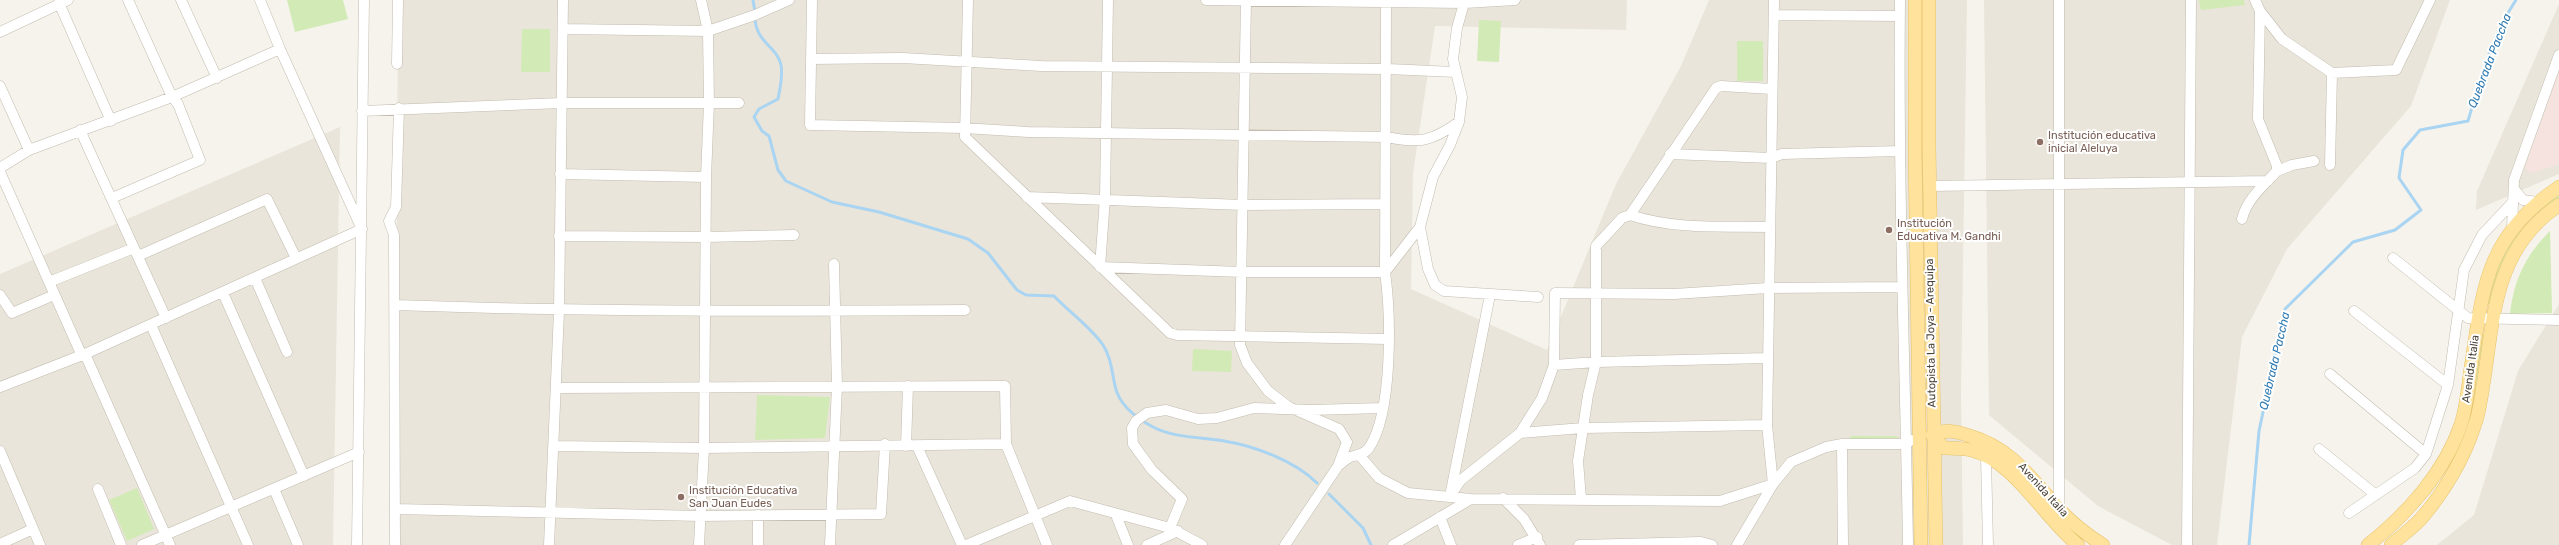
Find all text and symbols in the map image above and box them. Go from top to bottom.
water label: Quebrada Paccha [2465,12,2515,110]
place label: Institución educativa inicial Aleluya [2048,129,2156,155]
marker: Institución educativa inicial Aleluya [2035,137,2045,147]
place label: Institución Educativa M. Gandhi [1897,217,2001,243]
marker: Institución Educativa M. Gandhi [1884,225,1894,235]
street label: Autopista La Joya - Arequipa [1923,258,1939,408]
water label: Quebrada Paccha [2257,311,2293,411]
street label: Avenida Italia [2460,334,2482,404]
street label: Avenida Italia [2015,460,2071,520]
place label: Institución Educativa San Juan Eudes [689,484,797,510]
marker: Institución Educativa San Juan Eudes [676,492,686,502]

